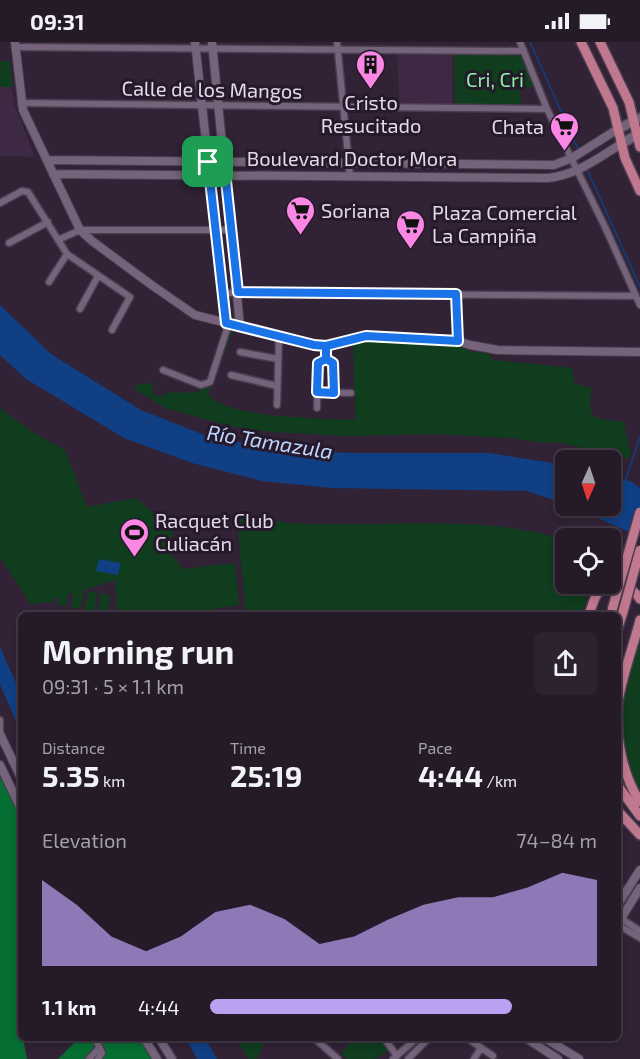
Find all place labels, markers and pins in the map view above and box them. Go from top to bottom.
building icon: Cristo Resucitado [355,48,387,90]
place label: Cristo Resucitado [321,90,421,137]
supermarket icon: Chata [549,110,581,152]
place label: Chata [491,114,544,138]
pin [182,136,233,187]
supermarket icon: Soriana [284,194,316,236]
place label: Soriana [321,198,390,222]
place label: Plaza Comercial La Campiña [432,200,577,247]
supermarket icon: Plaza Comercial La Campiña [395,208,427,250]
place label: Racquet Club Culiacán [155,508,274,555]
sports icon: Racquet Club Culiacán [118,516,150,558]

